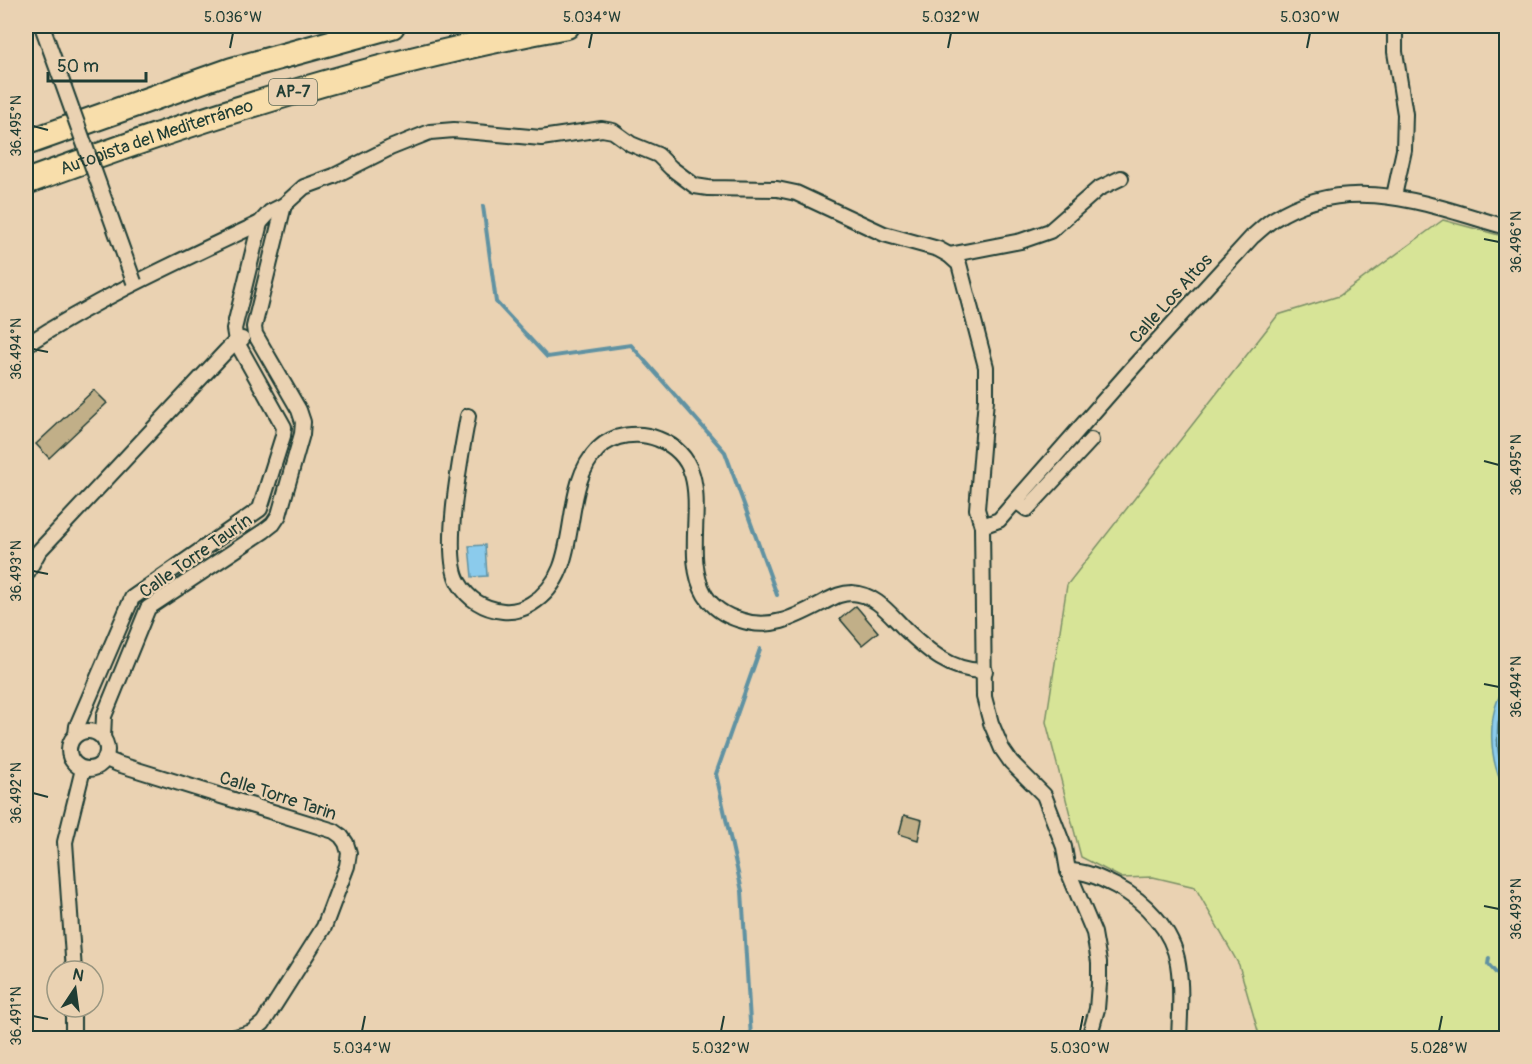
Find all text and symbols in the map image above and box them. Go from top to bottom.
text: 5.036°W [204,8,262,27]
text: 5.034°W [563,8,621,27]
text: 5.032°W [922,8,980,27]
text: 5.030°W [1280,8,1340,27]
scale bar [48,45,146,83]
text: 50 m [57,55,99,78]
road number: AP-7 [269,79,317,105]
street label: Autopista del Mediterráneo [57,94,256,180]
text: 36.495°N [7,95,26,157]
text: 36.496°N [1507,211,1526,273]
street label: Calle Los Altos [1124,249,1218,349]
text: 36.494°N [7,318,26,380]
text: 36.495°N [1507,434,1526,496]
street label: Calle Torre Taurín [135,509,257,603]
text: 36.493°N [7,540,26,602]
text: 36.494°N [1507,656,1526,718]
text: 36.492°N [7,762,26,824]
street label: Calle Torre Tarin [216,766,340,826]
text: 36.493°N [1507,878,1526,940]
north arrow [45,959,105,1019]
text: N [71,964,86,986]
text: 36.491°N [7,986,26,1046]
text: 5.034°W [333,1039,391,1058]
text: 5.032°W [692,1039,750,1058]
text: 5.030°W [1050,1039,1110,1058]
text: 5.028°W [1411,1039,1468,1058]

